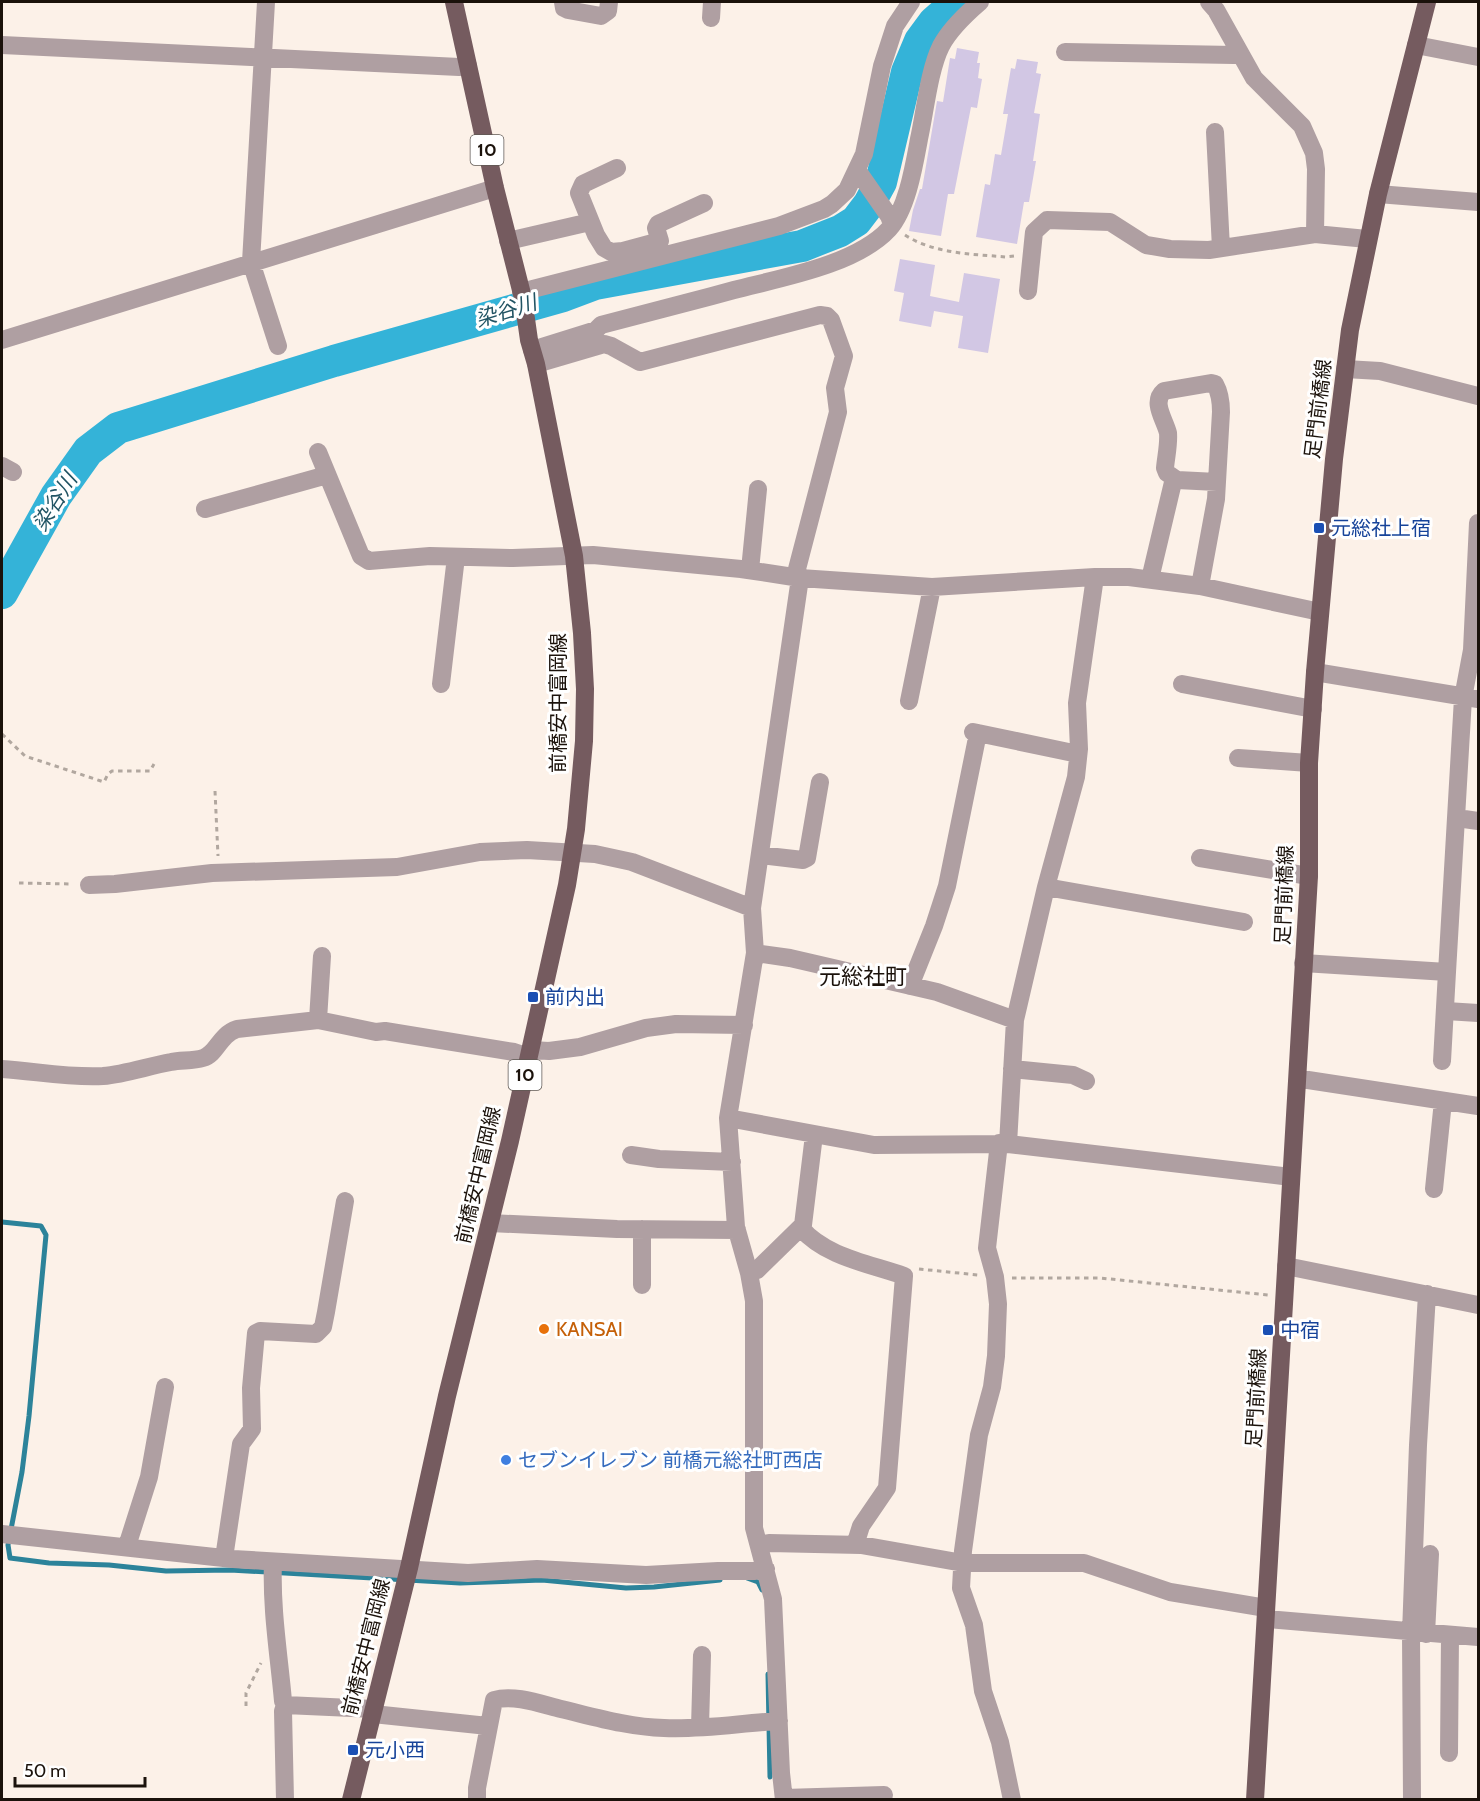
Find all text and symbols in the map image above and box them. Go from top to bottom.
road number: 10 [470,135,504,165]
water label: 染谷川 [472,289,542,332]
street label: 足門前橋線 [1300,358,1336,460]
water label: 染谷川 [27,467,83,535]
place label: 元総社上宿 [1331,516,1431,540]
marker: 元総社上宿 [1312,521,1326,535]
street label: 前橋安中富岡線 [546,633,570,773]
street label: 足門前橋線 [1270,845,1298,945]
district label: 元総社町 [819,963,907,990]
place label: 前内出 [545,985,605,1009]
marker: 前内出 [526,990,540,1004]
road number: 10 [508,1060,542,1090]
street label: 前橋安中富岡線 [451,1104,505,1246]
place label: KANSAI [556,1317,623,1341]
place label: 中宿 [1280,1318,1320,1342]
marker: KANSAI [537,1322,551,1336]
marker: 中宿 [1261,1323,1275,1337]
street label: 足門前橋線 [1241,1347,1271,1449]
place label: セブンイレブン 前橋元総社町西店 [518,1448,823,1472]
marker: セブンイレブン 前橋元総社町西店 [499,1453,513,1467]
street label: 前橋安中富岡線 [337,1576,395,1718]
place label: 元小西 [365,1738,425,1762]
marker: 元小西 [346,1743,360,1757]
scale bar [15,1750,146,1788]
text: 50 m [24,1760,66,1782]

